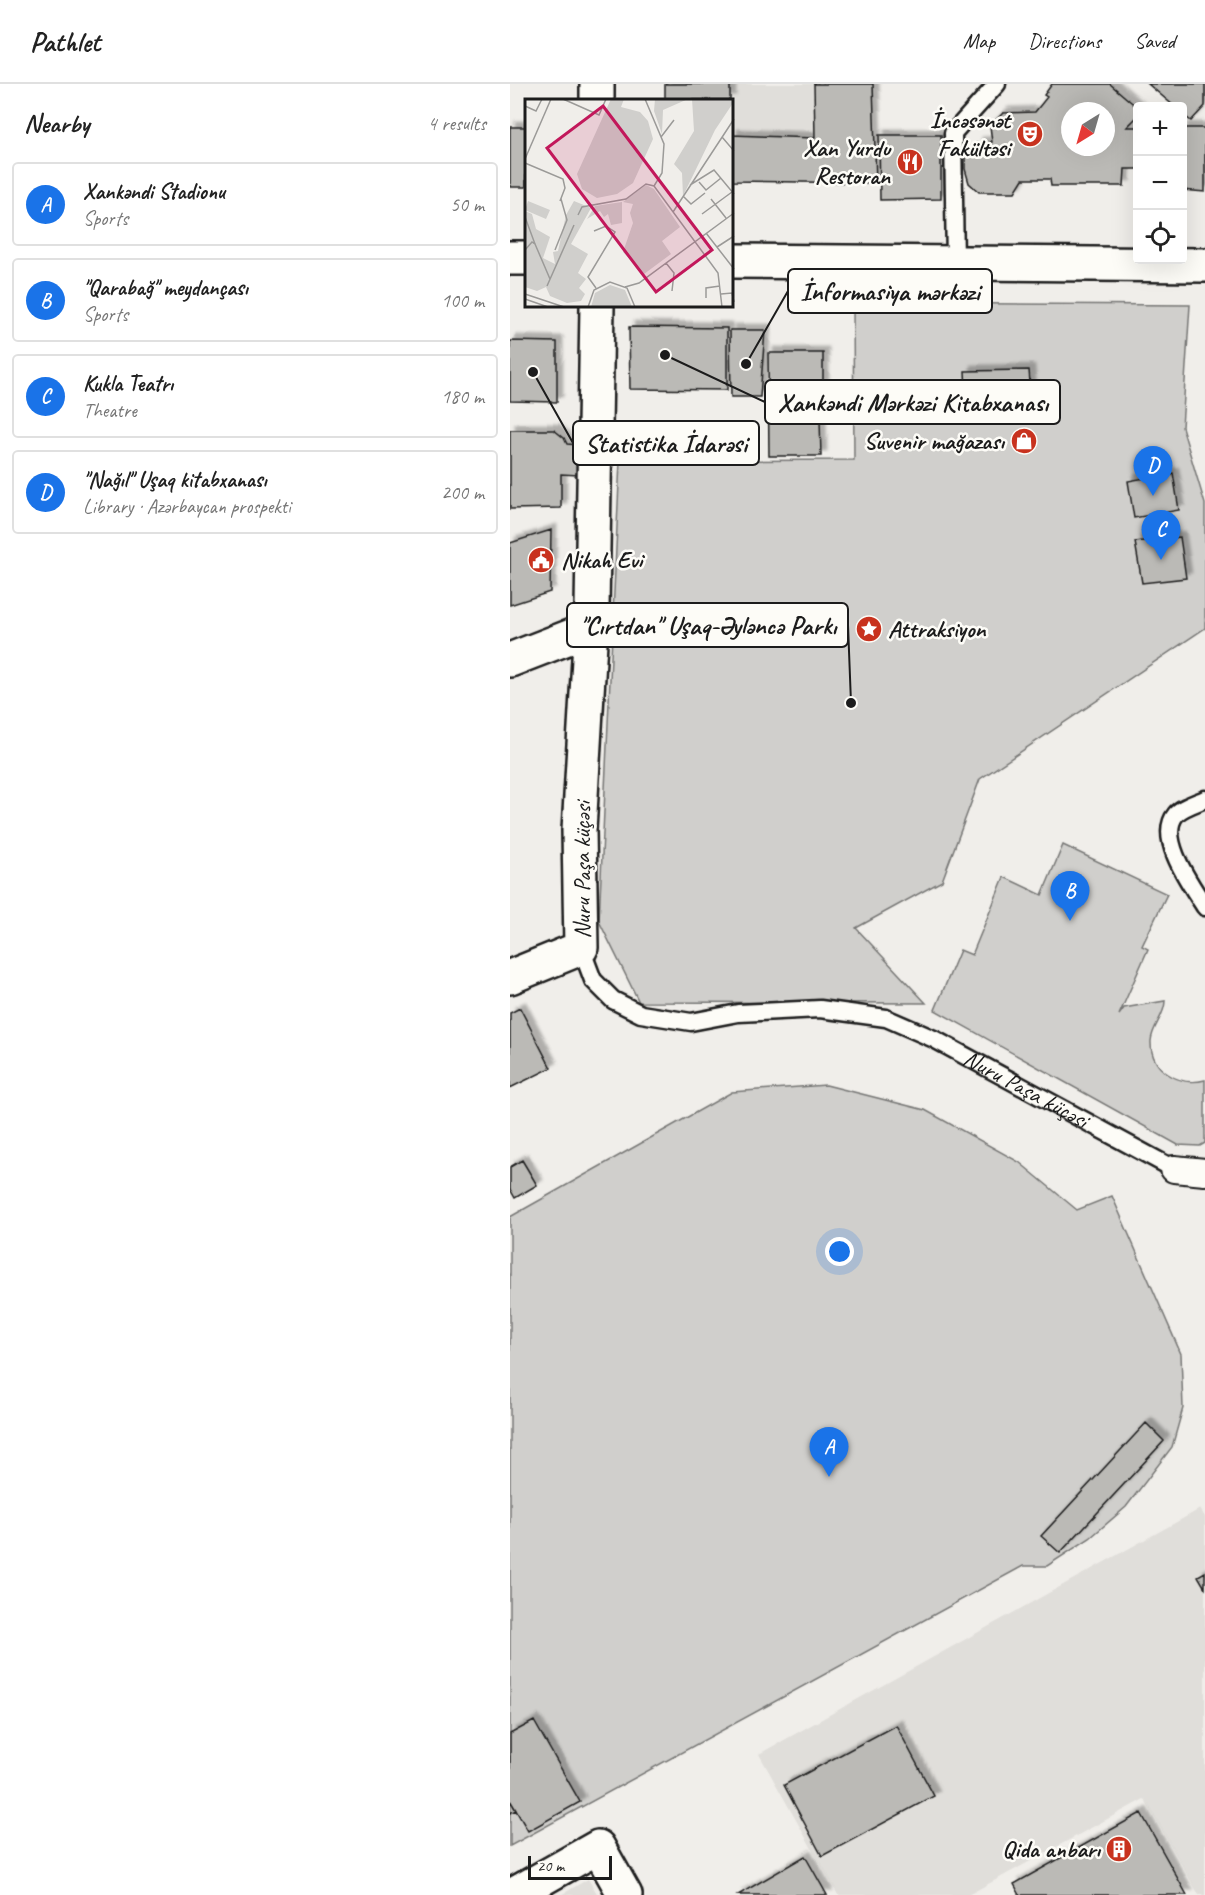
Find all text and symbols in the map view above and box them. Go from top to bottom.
text: Pathlet [30,24,100,59]
text: Map [963,28,995,54]
text: Directions [1028,28,1101,54]
text: Saved [1134,28,1175,54]
inset map [525,99,734,308]
north arrow [1061,102,1115,156]
map controls [1133,102,1187,264]
button: + [1133,102,1187,156]
place label: İncəsənət Fakültəsi [930,105,1013,163]
text: Nearby [24,107,89,140]
text: 4 results [427,111,486,136]
theatre icon: İncəsənət Fakültəsi [1015,119,1045,149]
place label: Xan Yurdu Restoran [803,133,892,191]
restaurant icon: Xan Yurdu Restoran [895,147,925,177]
button: − [1133,156,1187,210]
text: Xankəndi Stadionu [83,178,225,206]
text: A [40,192,51,217]
text: 50 m [450,192,484,217]
text: Sports [83,206,128,231]
button: locate [1133,210,1187,264]
callout: İnformasiya mərkəzi [788,269,992,313]
text: "Qarabağ" meydançası [83,274,248,302]
text: İnformasiya mərkəzi [800,275,984,308]
text: B [40,288,51,313]
text: 100 m [441,288,484,313]
text: Sports [83,302,128,327]
text: Kukla Teatrı [83,370,173,398]
callout: Xankəndi Mərkəzi Kitabxanası [765,380,1060,424]
text: C [41,384,50,409]
text: 180 m [441,384,484,409]
text: Xankəndi Mərkəzi Kitabxanası [778,386,1050,419]
text: Theatre [83,398,137,423]
callout: Statistika İdarəsi [573,421,759,465]
place label: Suvenir mağazası [864,426,1006,456]
shop icon: Suvenir mağazası [1009,426,1039,456]
text: Statistika İdarəsi [585,427,751,460]
pin: D [1134,446,1172,496]
text: "Nağıl" Uşaq kitabxanası [83,466,267,494]
text: D [40,480,51,505]
text: 200 m [441,480,484,505]
text: Library · Azərbaycan prospekti [83,494,291,519]
pin: C [1142,510,1180,560]
public building icon: Nikah Evi [526,545,556,575]
place label: Nikah Evi [561,545,646,575]
callout: "Cırtdan" Uşaq-Əyləncə Parkı [567,603,848,647]
text: "Cırtdan" Uşaq-Əyləncə Parkı [580,609,838,642]
place icon: Attraksiyon [854,614,884,644]
place label: Attraksiyon [888,614,986,644]
street label: Nuru Paşa küçəsi [567,799,597,939]
pin: B [1050,872,1090,921]
street label: Nuru Paşa küçəsi [958,1043,1096,1136]
your location [825,1237,854,1266]
pin: A [810,1428,848,1477]
place label: Qida anbarı [1002,1834,1102,1864]
building icon: Qida anbarı [1104,1834,1134,1864]
scale bar [528,1853,612,1880]
text: 20 m [537,1856,564,1876]

